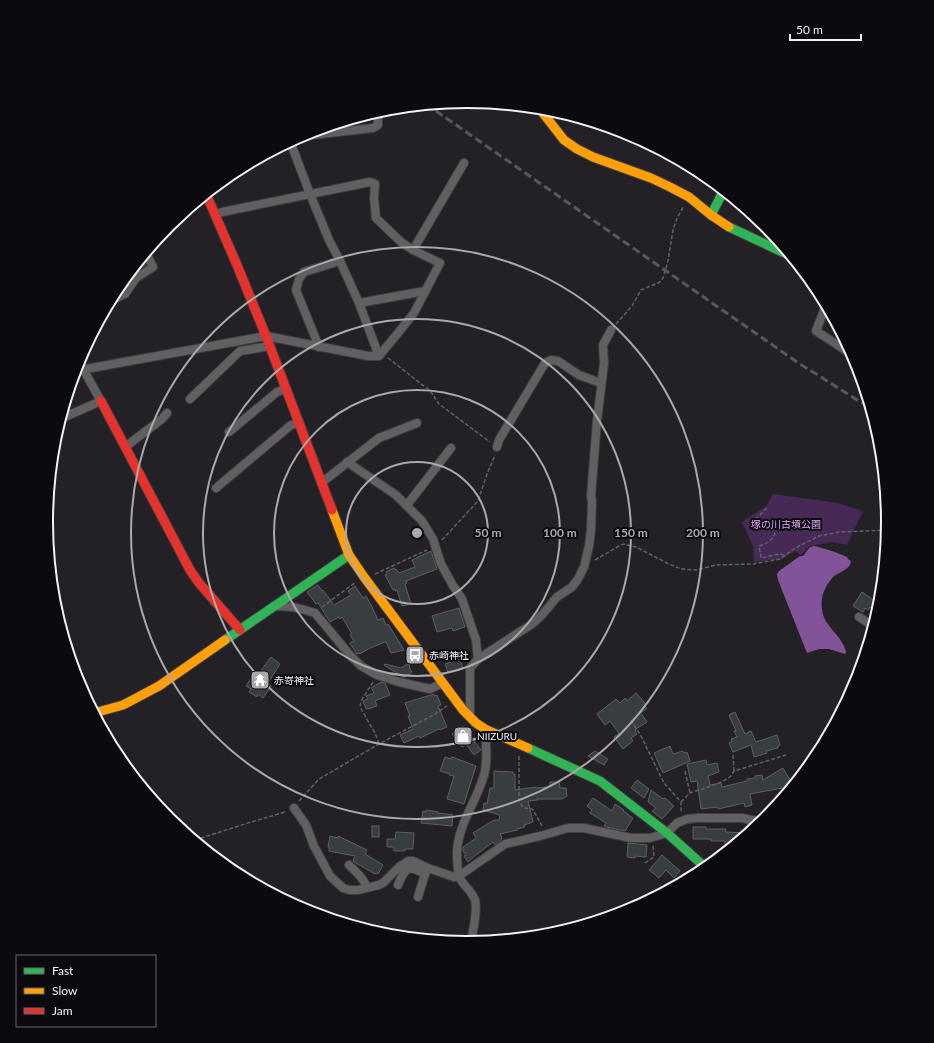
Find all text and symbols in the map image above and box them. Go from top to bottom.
scale bar [790,16,861,42]
text: 50 m [796,22,823,37]
park label: 塚の川古墳公園 [751,518,821,530]
text: 50 m [475,525,501,540]
text: 100 m [543,525,577,540]
text: 150 m [614,525,648,540]
text: 200 m [686,525,720,540]
centre of rings [410,526,424,540]
bus stop icon: 赤崎神社 [404,644,426,666]
place label: 赤崎神社 [429,649,469,661]
temple icon: 赤嵜神社 [249,669,271,691]
place label: 赤嵜神社 [274,674,314,686]
shop icon: NIIZURU [452,725,474,747]
place label: NIIZURU [477,730,517,742]
legend [16,955,156,1027]
text: Fast [52,963,74,978]
text: Slow [52,983,78,998]
text: Jam [52,1003,73,1018]

